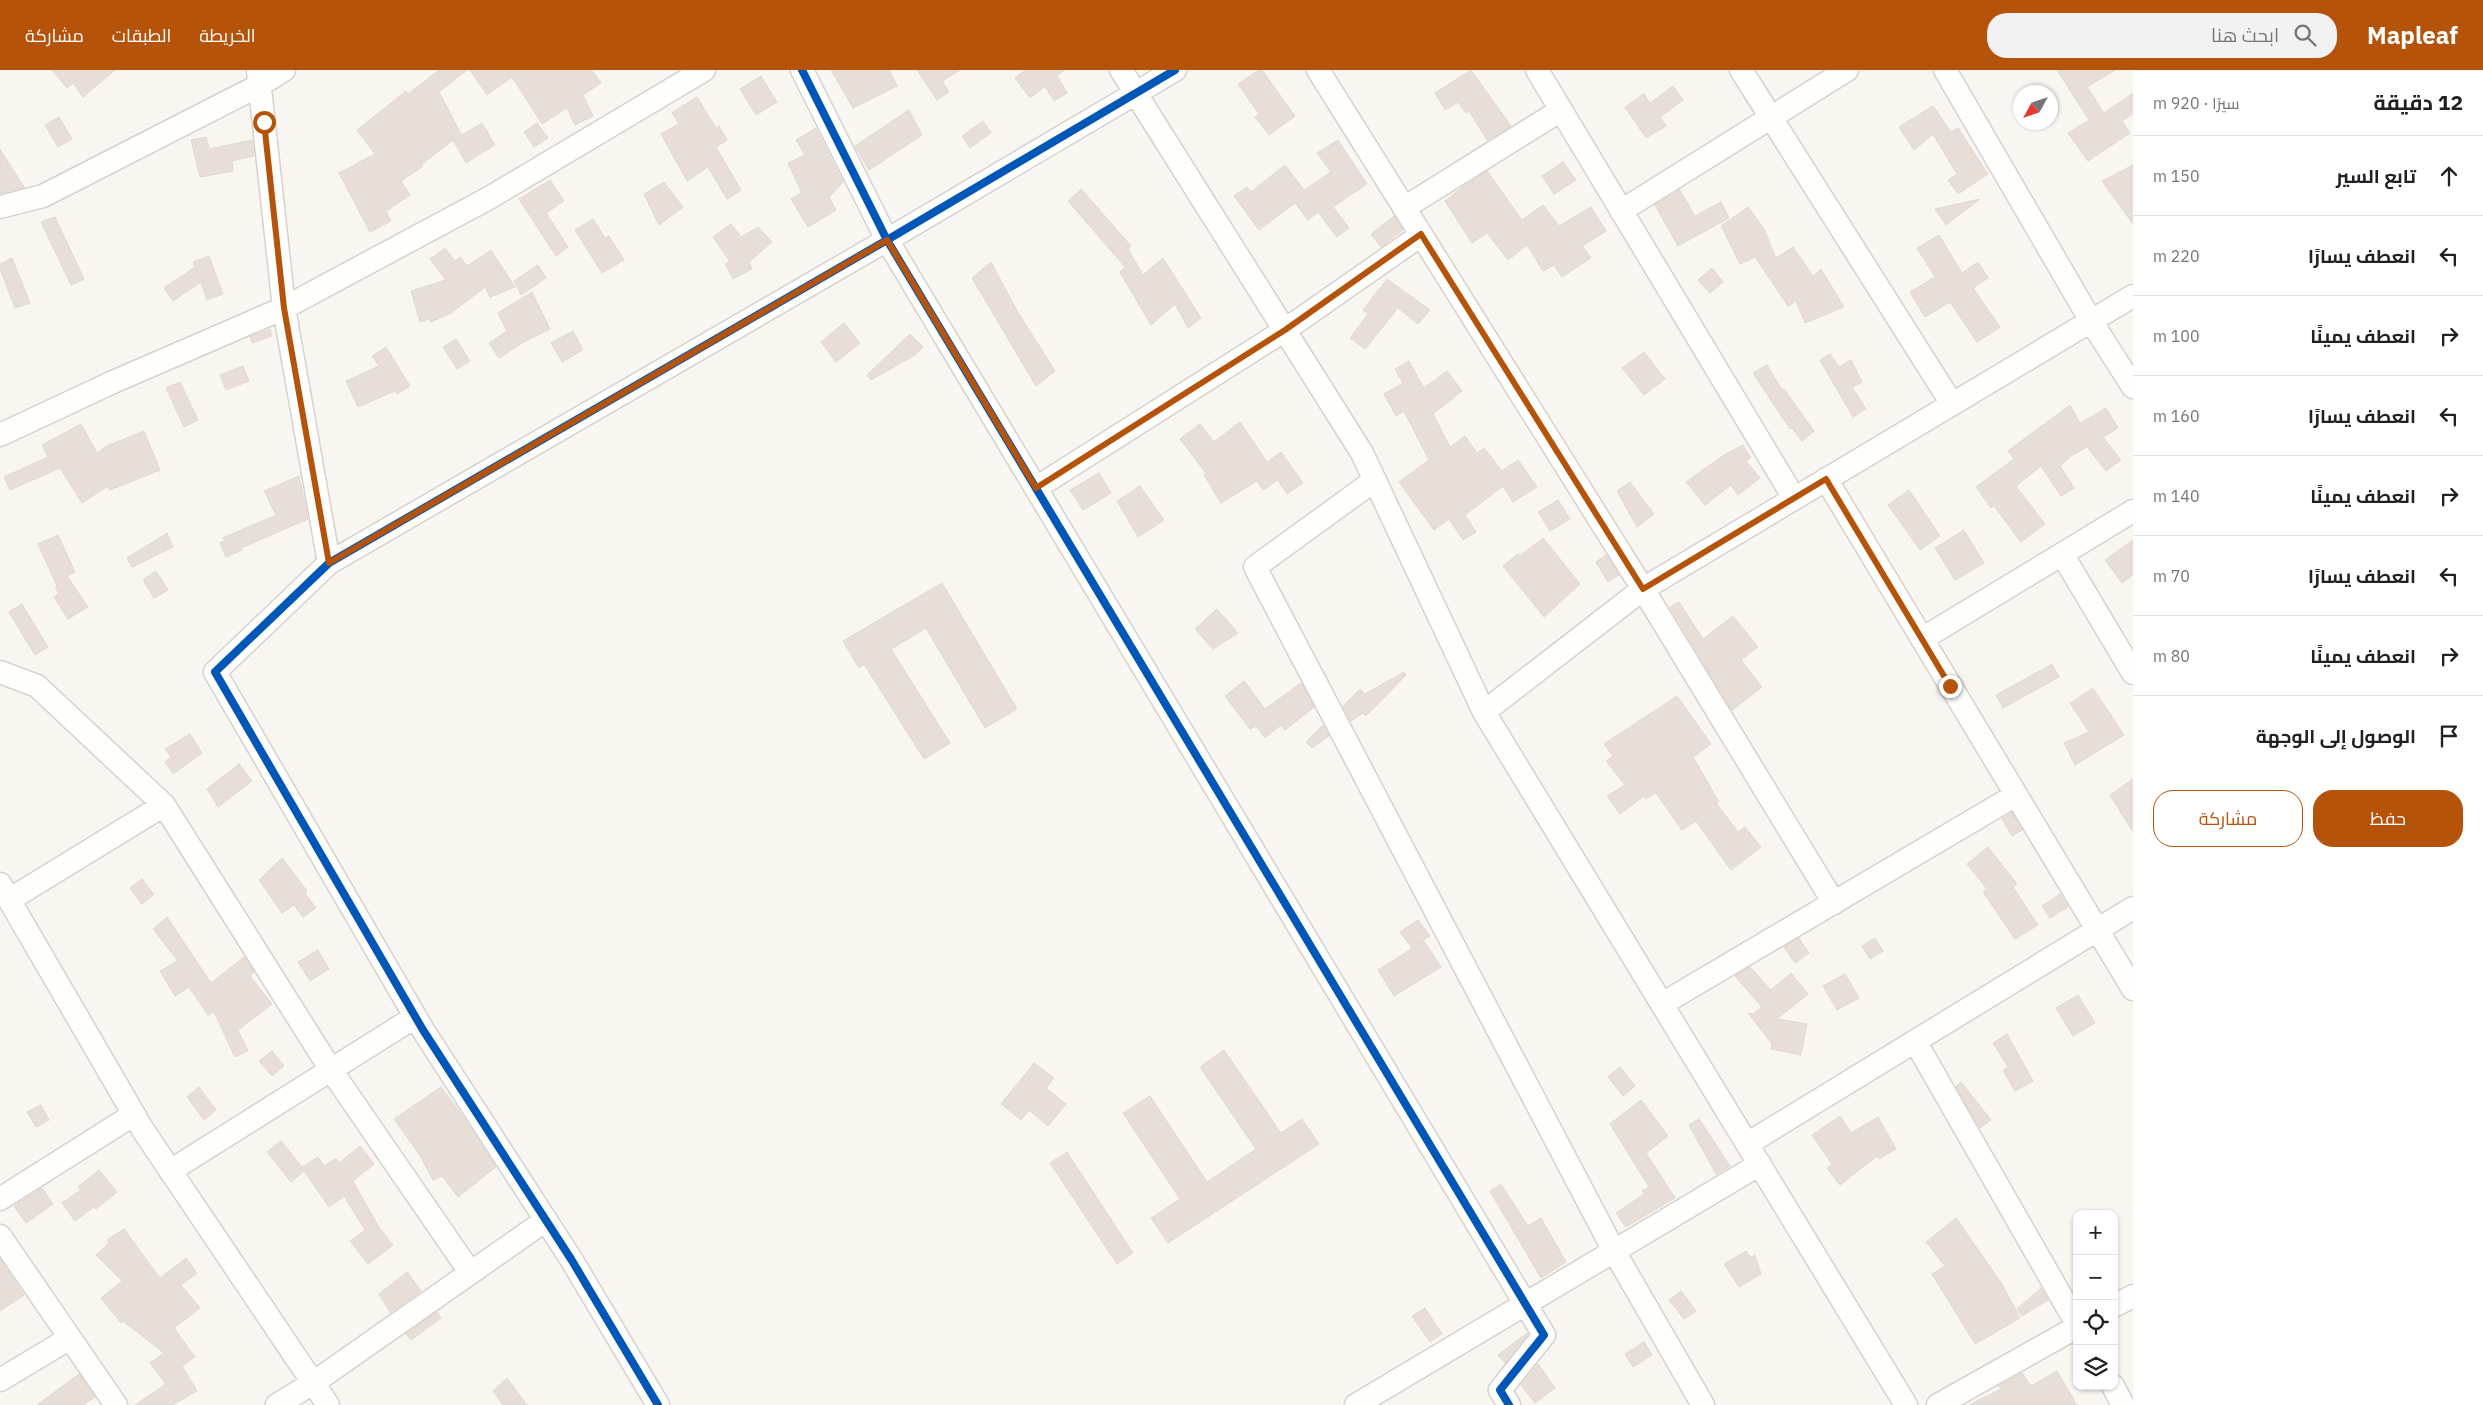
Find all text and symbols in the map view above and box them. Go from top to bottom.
search box [1987,13,2337,58]
text: Mapleaf [2367,19,2458,51]
icon: search [2291,21,2319,49]
text: ابحث هنا [2211,23,2279,47]
text: مشاركة [25,24,84,47]
text: الطبقات [112,24,171,47]
text: الخريطة [199,24,256,47]
north arrow [2013,85,2058,130]
text: 12 دقيقة [2373,88,2463,116]
text: سيرًا · 920 m [2153,93,2239,113]
route start [253,111,276,134]
icon: ahead [2435,162,2463,190]
text: تابع السير [2336,164,2416,188]
text: 150 m [2153,166,2200,186]
icon: left [2435,242,2463,270]
text: انعطف يسارًا [2308,244,2416,268]
text: 220 m [2153,246,2200,266]
icon: right [2435,322,2463,350]
text: انعطف يمينًا [2310,324,2416,348]
text: 100 m [2153,326,2200,346]
icon: left [2435,402,2463,430]
text: انعطف يسارًا [2308,404,2416,428]
text: 160 m [2153,406,2200,426]
icon: right [2435,482,2463,510]
text: انعطف يمينًا [2310,484,2416,508]
text: 140 m [2153,486,2200,506]
icon: left [2435,562,2463,590]
text: انعطف يسارًا [2308,564,2416,588]
text: 70 m [2153,566,2190,586]
icon: right [2435,642,2463,670]
text: انعطف يمينًا [2310,644,2416,668]
text: 80 m [2153,646,2190,666]
route end [1939,675,1962,698]
icon: arrive [2435,722,2463,750]
text: الوصول إلى الوجهة [2256,724,2416,748]
button: مشاركة [2153,790,2303,847]
button: حفظ [2313,790,2463,847]
map controls [2073,1210,2118,1390]
button: + [2073,1210,2118,1255]
button: − [2073,1255,2118,1300]
button: locate [2073,1300,2118,1345]
button: layers [2073,1345,2118,1390]

